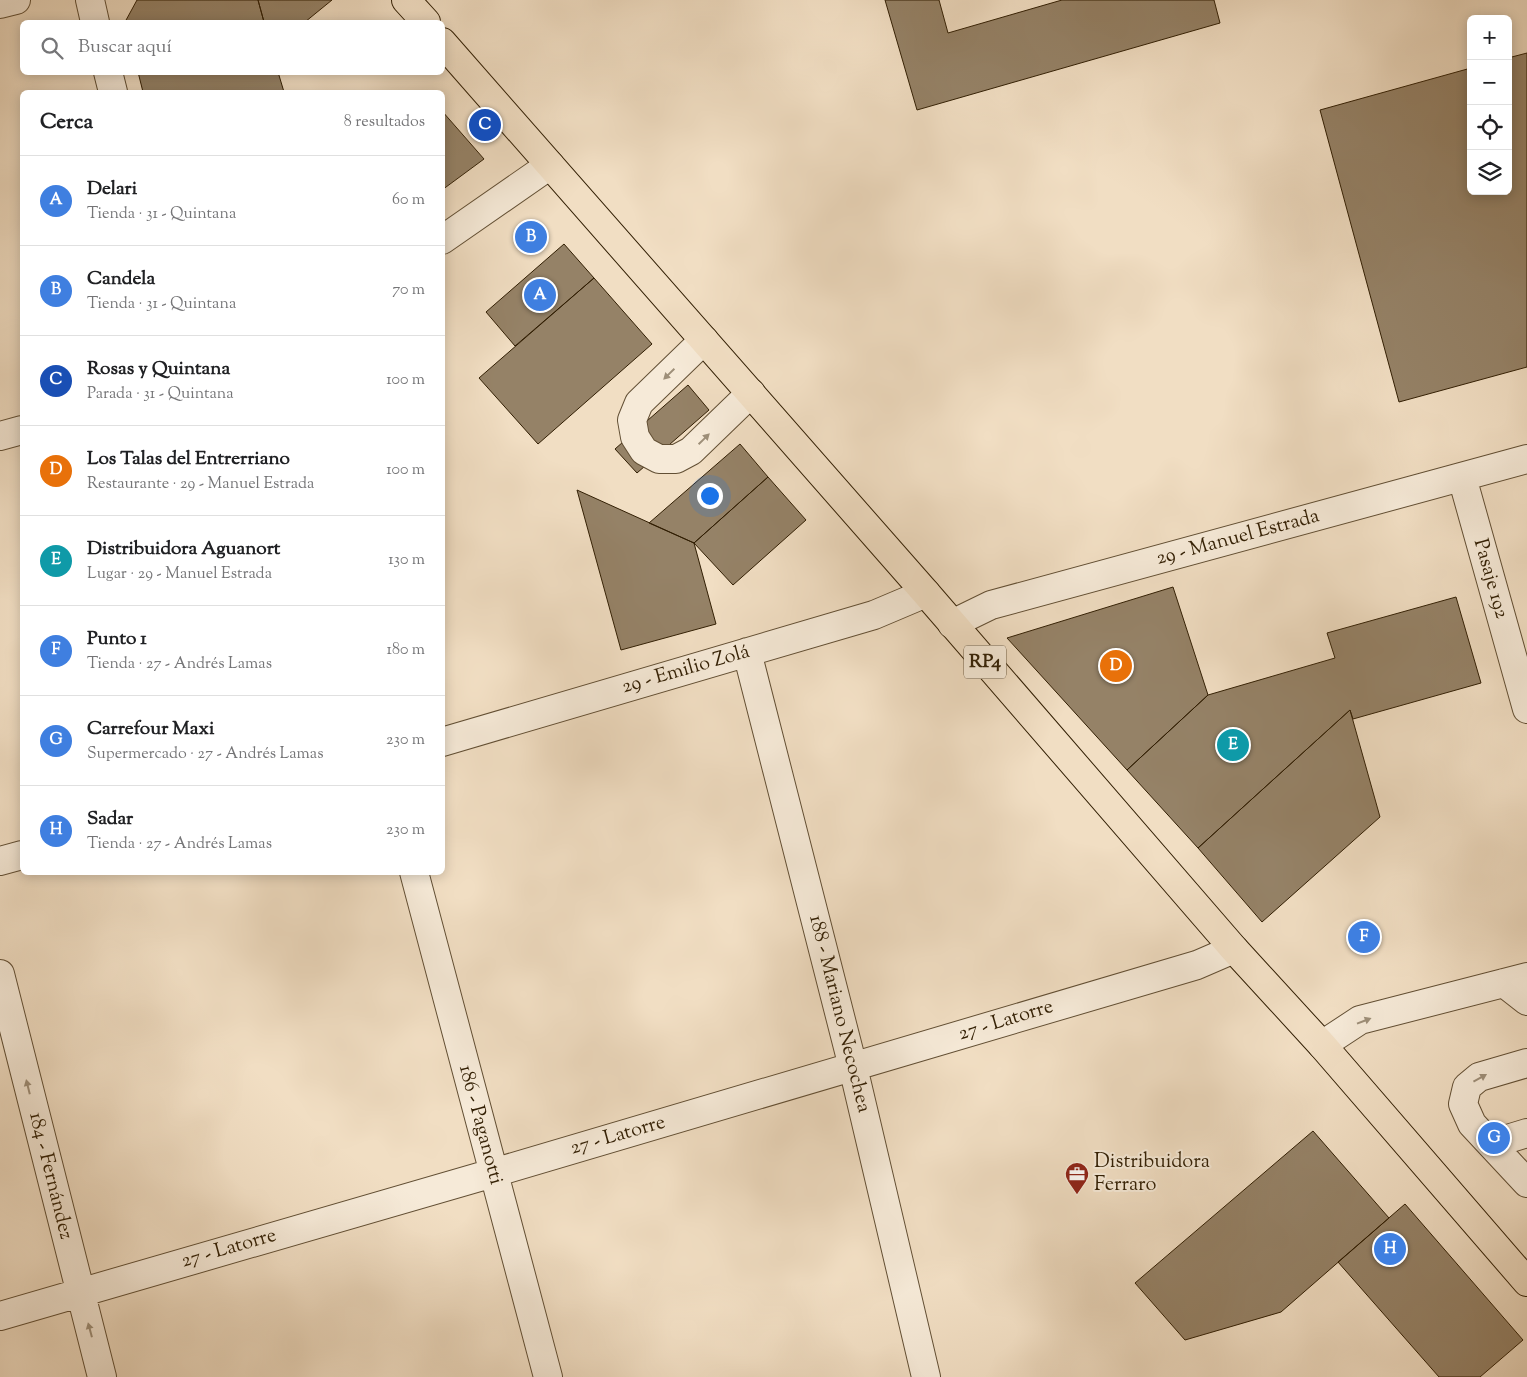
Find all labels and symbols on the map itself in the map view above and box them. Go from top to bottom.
pin: C [469,106,501,144]
pin: B [515,218,547,256]
pin: A [524,276,556,314]
one-way arrow [664,368,676,380]
one-way arrow [697,433,709,445]
your location [697,483,723,509]
street label: 29 - Manuel Estrada [1153,502,1323,574]
street label: Pasaje 192 [1465,536,1515,622]
street label: 29 - Emilio Zolá [619,638,753,702]
road number: RP4 [964,646,1006,679]
pin: D [1100,647,1132,685]
pin: E [1217,726,1249,764]
street label: 188 - Mariano Necochea [800,912,878,1116]
pin: F [1348,918,1380,956]
street label: 27 - Latorre [955,993,1057,1049]
one-way arrow [1356,1017,1371,1024]
street label: 186 - Paganotti [450,1062,510,1188]
one-way arrow [1473,1074,1488,1082]
one-way arrow [24,1080,32,1095]
street label: 184 - Fernández [20,1109,80,1243]
street label: 27 - Latorre [567,1109,669,1163]
pin: G [1478,1119,1510,1157]
place label: Distribuidora Ferraro [1094,1148,1210,1200]
office icon: Distribuidora Ferraro [1064,1161,1090,1195]
street label: 27 - Latorre [178,1222,280,1276]
pin: H [1374,1230,1406,1268]
one-way arrow [85,1322,93,1337]

